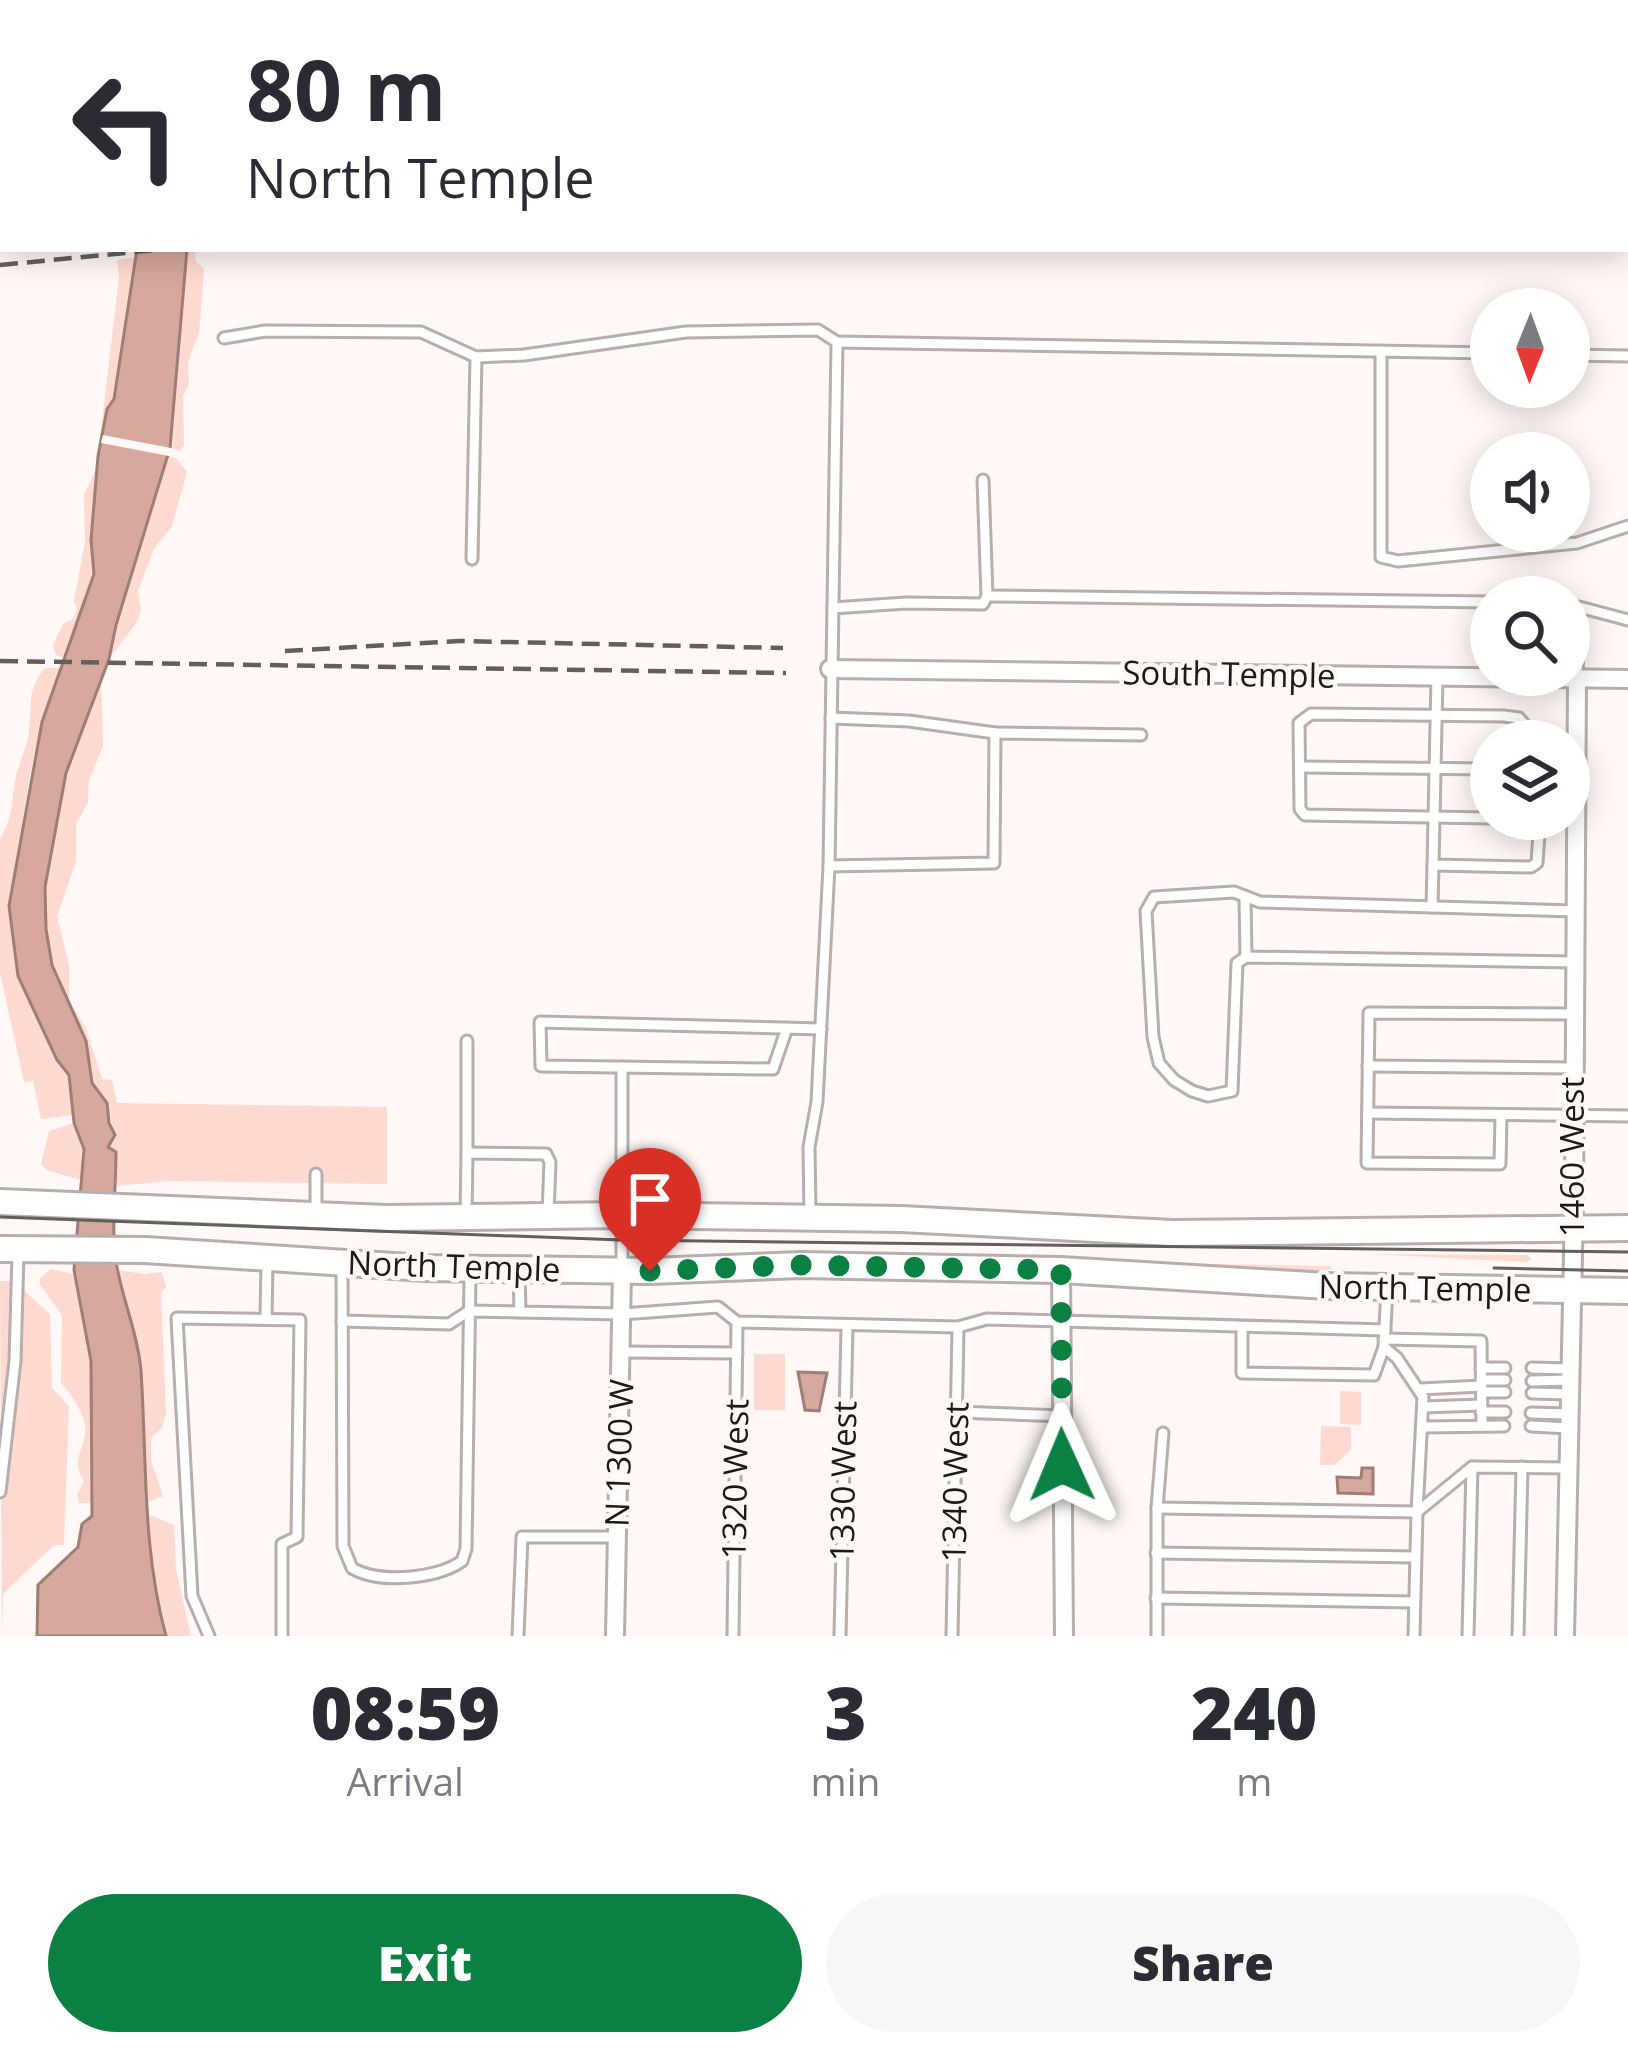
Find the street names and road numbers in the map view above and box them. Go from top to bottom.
street label: South Temple [1122,649,1336,698]
street label: 1460 West [1549,1077,1594,1237]
street label: North Temple [347,1239,561,1292]
street label: North Temple [1318,1263,1532,1312]
street label: N 1300 W [593,1378,644,1528]
street label: 1320 West [711,1398,758,1560]
street label: 1330 West [819,1400,866,1562]
street label: 1340 West [931,1401,978,1563]

